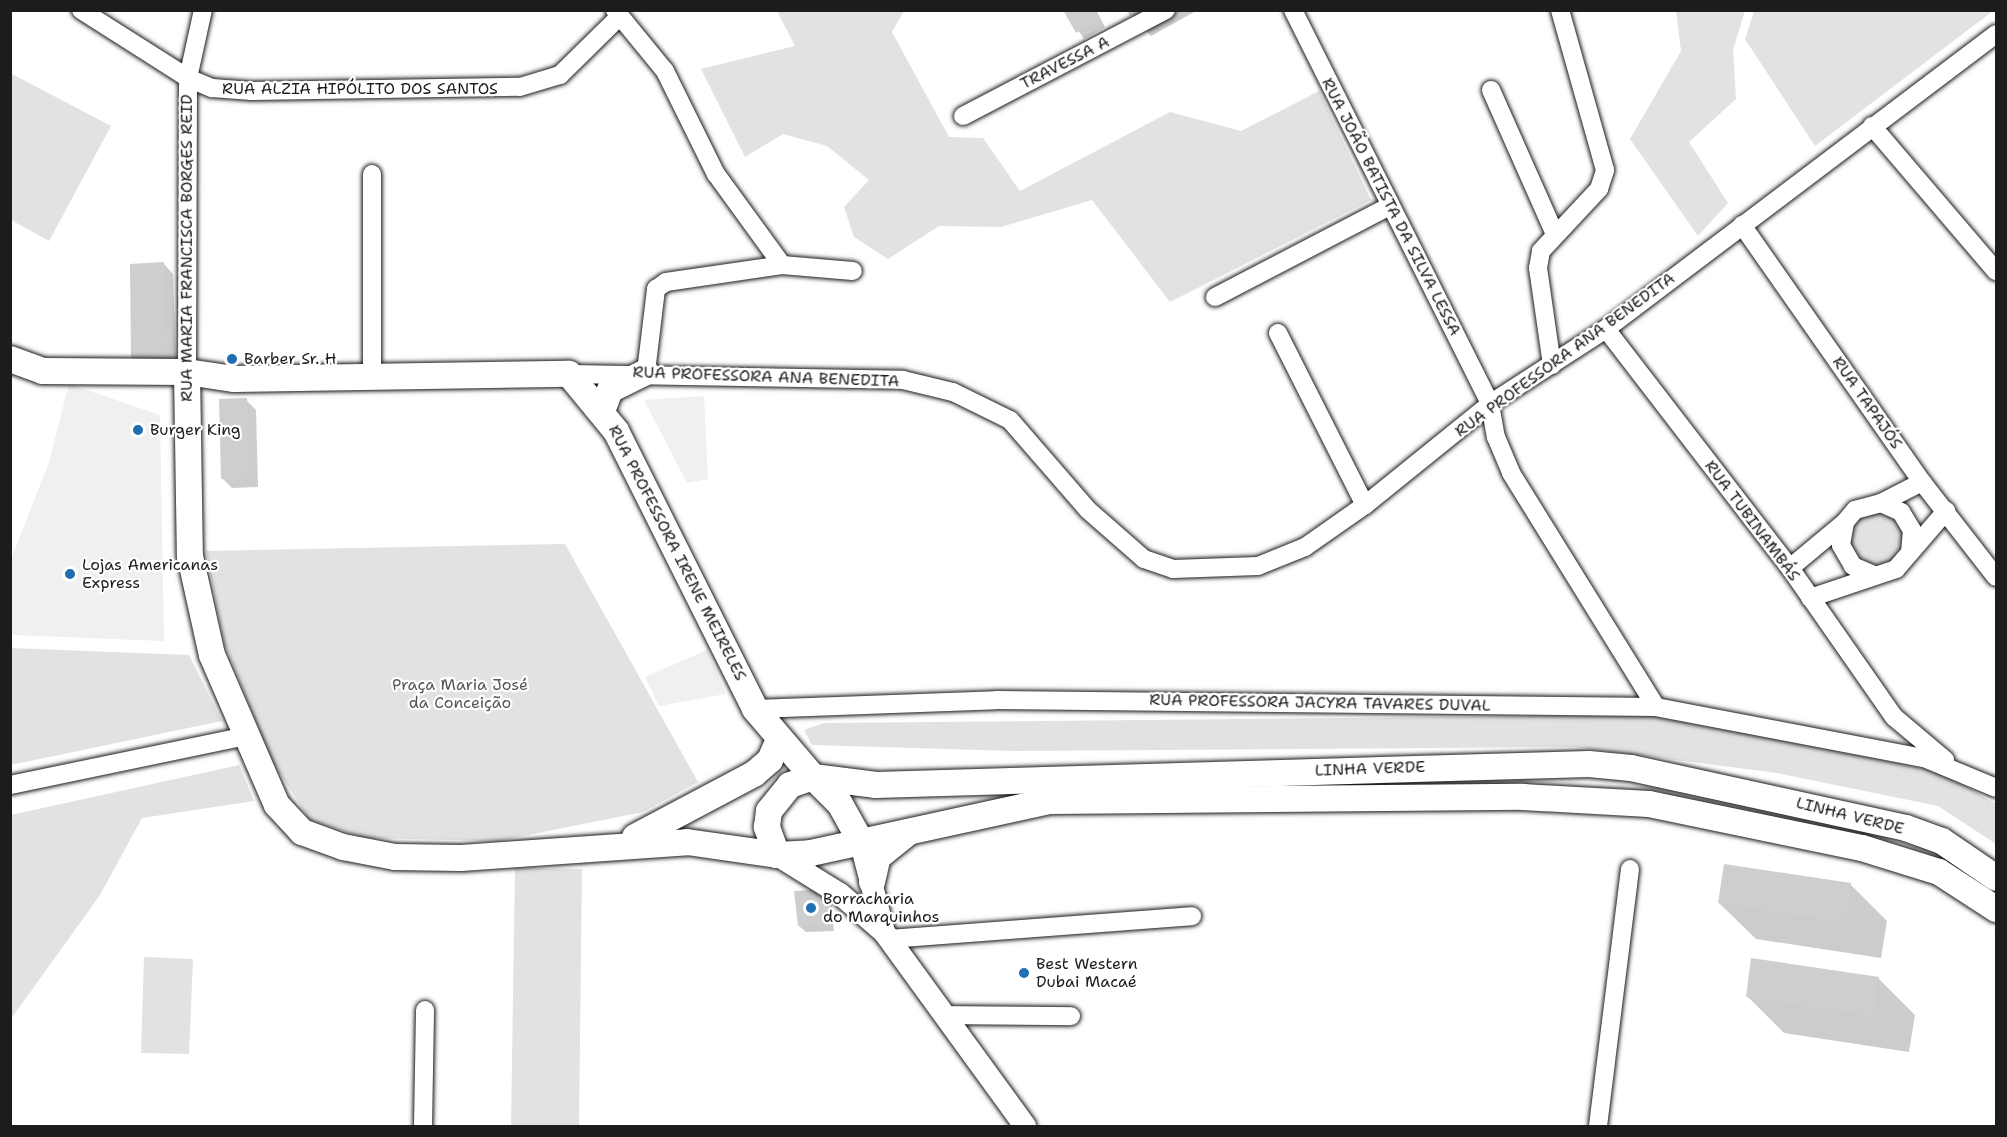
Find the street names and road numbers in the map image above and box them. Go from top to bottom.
street label: TRAVESSA A [1017,32,1113,94]
street label: RUA JOÃO BATISTA DA SILVA LESSA [1317,75,1465,339]
street label: RUA ALZIA HIPÓLITO DOS SANTOS [222,79,498,99]
street label: RUA MARIA FRANCISCA BORGES REID [177,94,197,402]
street label: RUA PROFESSORA ANA BENEDITA [1451,269,1679,441]
street label: RUA TAPAJÓS [1828,353,1906,453]
street label: RUA PROFESSORA ANA BENEDITA [632,363,900,391]
street label: RUA PROFESSORA IRENE MEIRELES [604,422,750,684]
street label: RUA TUBINAMBÁS [1700,457,1804,585]
street label: RUA PROFESSORA JACYRA TAVARES DUVAL [1149,690,1491,716]
street label: LINHA VERDE [1314,757,1426,781]
street label: LINHA VERDE [1794,793,1906,839]

